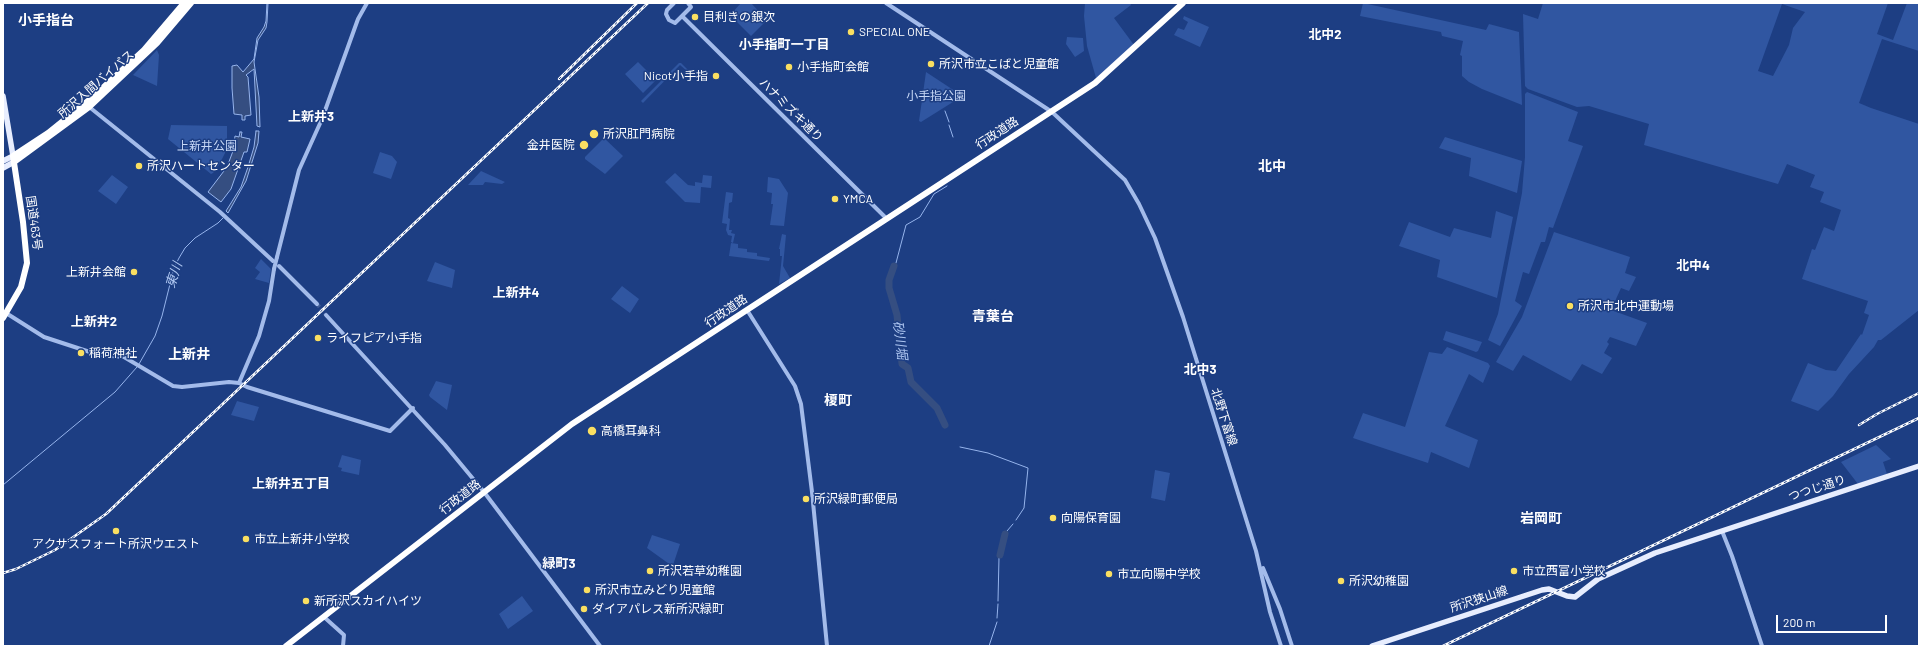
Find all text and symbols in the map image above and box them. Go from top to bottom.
place label: 目利きの銀次 [703,10,775,24]
district label: 小手指台 [18,12,74,28]
marker: 目利きの銀次 [690,12,700,22]
place label: SPECIAL ONE [859,25,930,39]
marker: SPECIAL ONE [846,27,856,37]
district label: 北中2 [1308,27,1342,43]
district label: 小手指町一丁目 [739,37,829,53]
street label: 所沢入間バイパス [55,47,137,121]
place label: 所沢市立こばと児童館 [939,57,1059,71]
marker: 所沢市立こばと児童館 [926,59,936,69]
place label: 小手指町会館 [797,60,869,74]
marker: 小手指町会館 [784,62,794,72]
place label: Nicot小手指 [644,69,708,83]
marker: Nicot小手指 [711,71,721,81]
street label: ハナミズキ通り [756,75,826,145]
park label: 小手指公園 [906,89,966,103]
district label: 上新井3 [288,109,334,125]
street label: 行政道路 [973,114,1021,152]
place label: 所沢肛門病院 [603,127,675,141]
marker: 所沢肛門病院 [588,128,600,140]
place label: 金井医院 [527,138,575,152]
park label: 上新井公園 [177,139,237,153]
marker: 金井医院 [578,139,590,151]
district label: 北中 [1258,158,1286,174]
place label: 所沢ハートセンター [147,159,255,173]
marker: 所沢ハートセンター [134,161,144,171]
place label: YMCA [843,192,873,206]
marker: YMCA [830,194,840,204]
street label: 国道463号 [23,195,45,251]
district label: 北中4 [1676,258,1710,274]
water label: 東川 [163,260,185,290]
place label: 上新井会館 [66,265,126,279]
marker: 上新井会館 [129,267,139,277]
district label: 上新井4 [493,285,539,301]
street label: 行政道路 [702,292,750,330]
place label: 所沢市北中運動場 [1578,299,1674,313]
marker: 所沢市北中運動場 [1565,301,1575,311]
district label: 青葉台 [972,308,1014,324]
district label: 上新井2 [71,314,117,330]
water label: 砂川堀 [890,320,910,360]
place label: ライフピア小手指 [326,331,422,345]
marker: ライフピア小手指 [313,333,323,343]
place label: 稲荷神社 [89,346,137,360]
district label: 上新井 [168,346,210,362]
marker: 稲荷神社 [76,348,86,358]
district label: 北中3 [1183,362,1217,378]
street label: 北野下富線 [1208,386,1240,448]
district label: 榎町 [824,392,852,408]
place label: 高橋耳鼻科 [601,424,661,438]
marker: 高橋耳鼻科 [586,425,598,437]
street label: つつじ通り [1786,472,1848,504]
district label: 上新井五丁目 [252,476,330,492]
street label: 行政道路 [437,477,483,517]
place label: 所沢緑町郵便局 [814,492,898,506]
marker: 所沢緑町郵便局 [801,494,811,504]
district label: 岩岡町 [1520,510,1562,526]
place label: 向陽保育園 [1061,511,1121,525]
marker: 向陽保育園 [1048,513,1058,523]
marker: アクサスフォート所沢ウエスト [111,526,121,536]
place label: 市立上新井小学校 [254,532,350,546]
marker: 市立上新井小学校 [241,534,251,544]
place label: アクサスフォート所沢ウエスト [32,537,200,551]
district label: 緑町3 [542,556,576,572]
place label: 所沢若草幼稚園 [658,564,742,578]
place label: 市立西富小学校 [1522,564,1606,578]
marker: 所沢若草幼稚園 [645,566,655,576]
marker: 市立西富小学校 [1509,566,1519,576]
place label: 市立向陽中学校 [1117,567,1201,581]
marker: 市立向陽中学校 [1104,569,1114,579]
place label: 所沢幼稚園 [1349,574,1409,588]
marker: 所沢幼稚園 [1336,576,1346,586]
place label: 所沢市立みどり児童館 [595,583,715,597]
street label: 所沢狭山線 [1448,583,1510,615]
marker: 所沢市立みどり児童館 [582,585,592,595]
place label: 新所沢スカイハイツ [314,594,422,608]
marker: 新所沢スカイハイツ [301,596,311,606]
place label: ダイアパレス新所沢緑町 [592,602,724,616]
marker: ダイアパレス新所沢緑町 [579,604,589,614]
scale bar [1778,607,1889,633]
text: 200 m [1783,615,1815,629]

